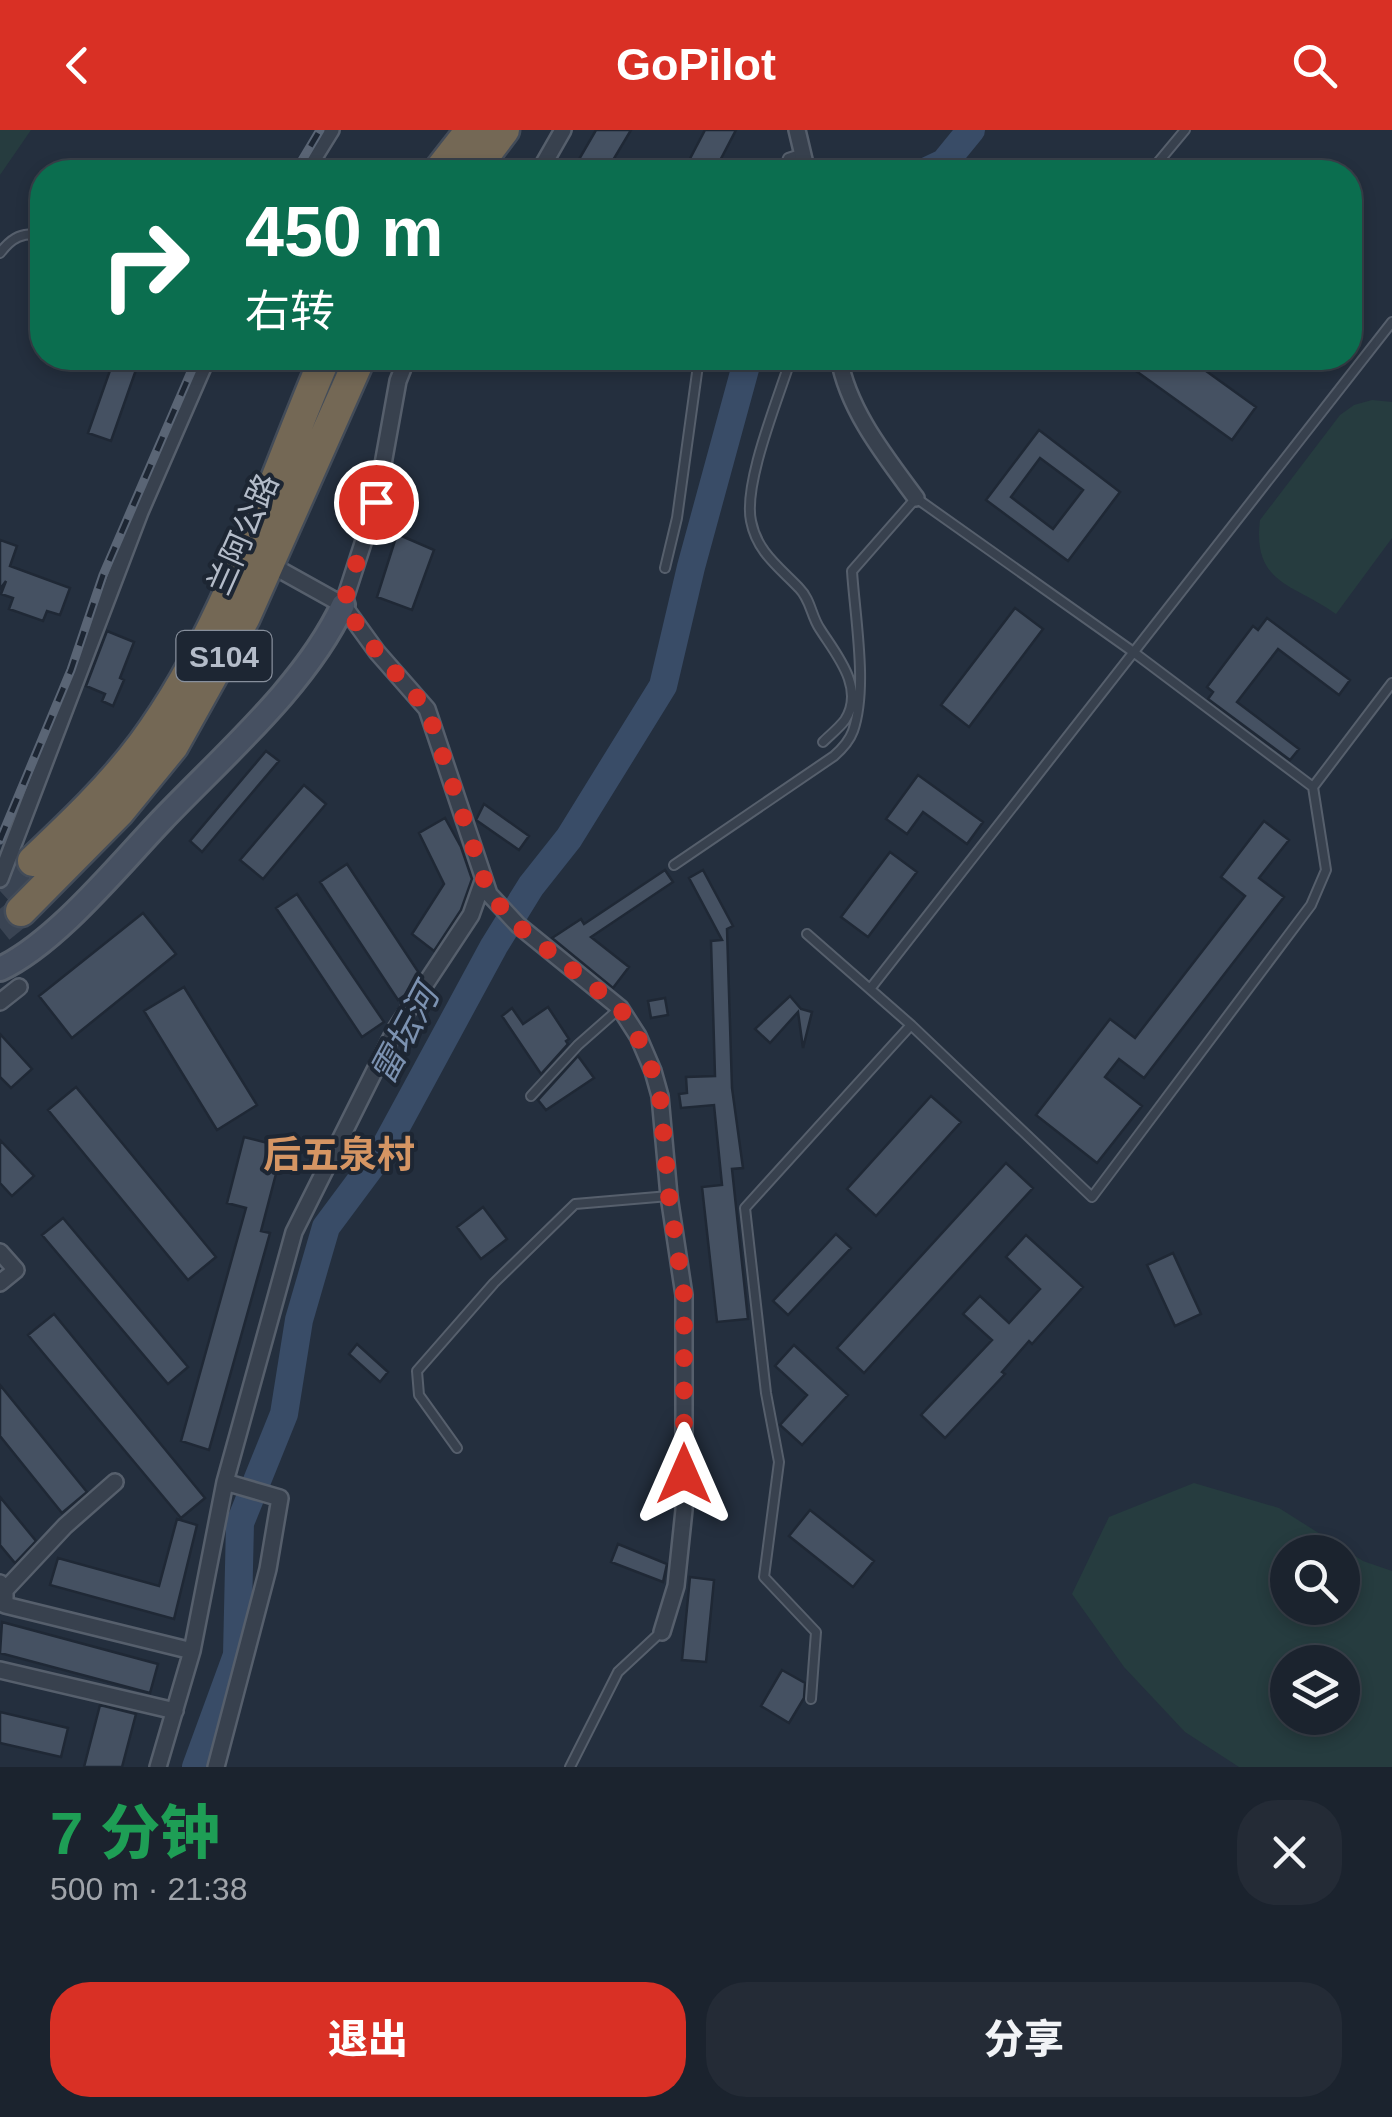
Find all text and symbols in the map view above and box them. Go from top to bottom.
icon: back [50,38,105,93]
icon: search [1287,38,1342,93]
text: GoPilot [616,39,776,90]
text: 450 m [245,193,443,271]
icon: right [80,200,210,330]
text: 右转 [245,286,335,337]
pin [334,460,419,545]
street label: 兰阿公路 [201,468,285,600]
icon: arrive [349,475,404,530]
road number: S104 [176,631,272,681]
water label: 雷坛河 [362,973,449,1090]
district label: 后五泉村 [263,1134,415,1176]
position arrow [632,1422,736,1526]
map controls [1270,1535,1360,1735]
button: search [1270,1535,1360,1625]
button: layers [1270,1645,1360,1735]
text: 7 分钟 [50,1800,220,1867]
button: close [1237,1800,1342,1905]
text: 500 m · 21:38 [50,1871,247,1907]
button: 退出 [50,1982,686,2097]
button: 分享 [706,1982,1342,2097]

